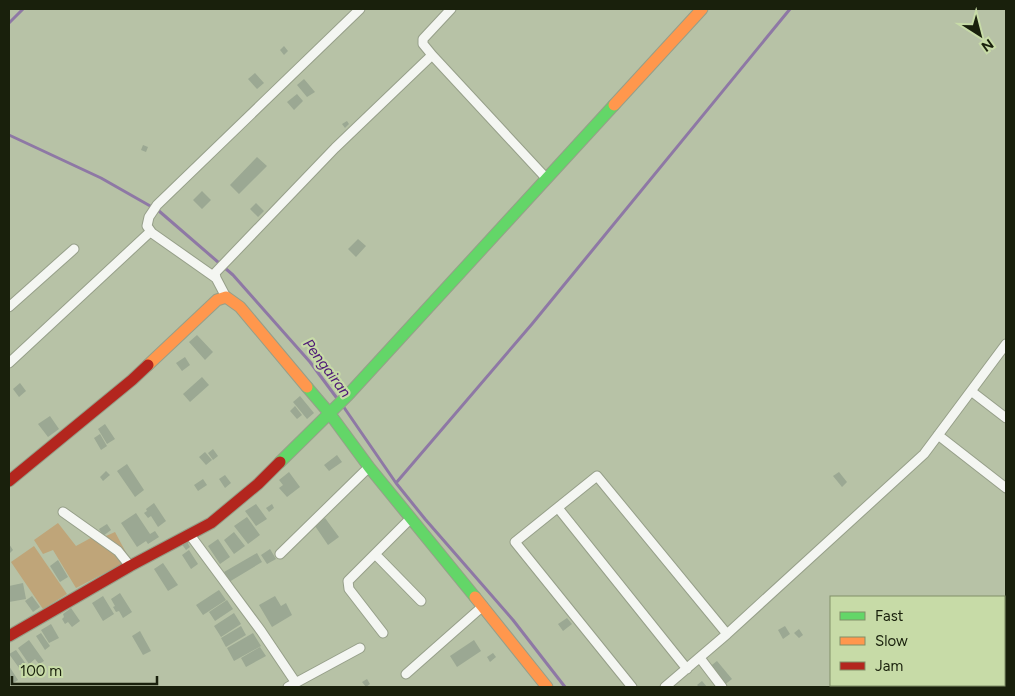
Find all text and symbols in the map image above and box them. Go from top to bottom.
north arrow [955,10,1005,60]
text: N [978,35,997,55]
water label: Pengairan [299,335,355,401]
legend [830,596,1005,686]
text: Fast [875,607,904,625]
text: Slow [875,632,908,650]
scale bar [12,654,158,686]
text: Jam [875,657,903,675]
text: 100 m [20,662,62,680]

